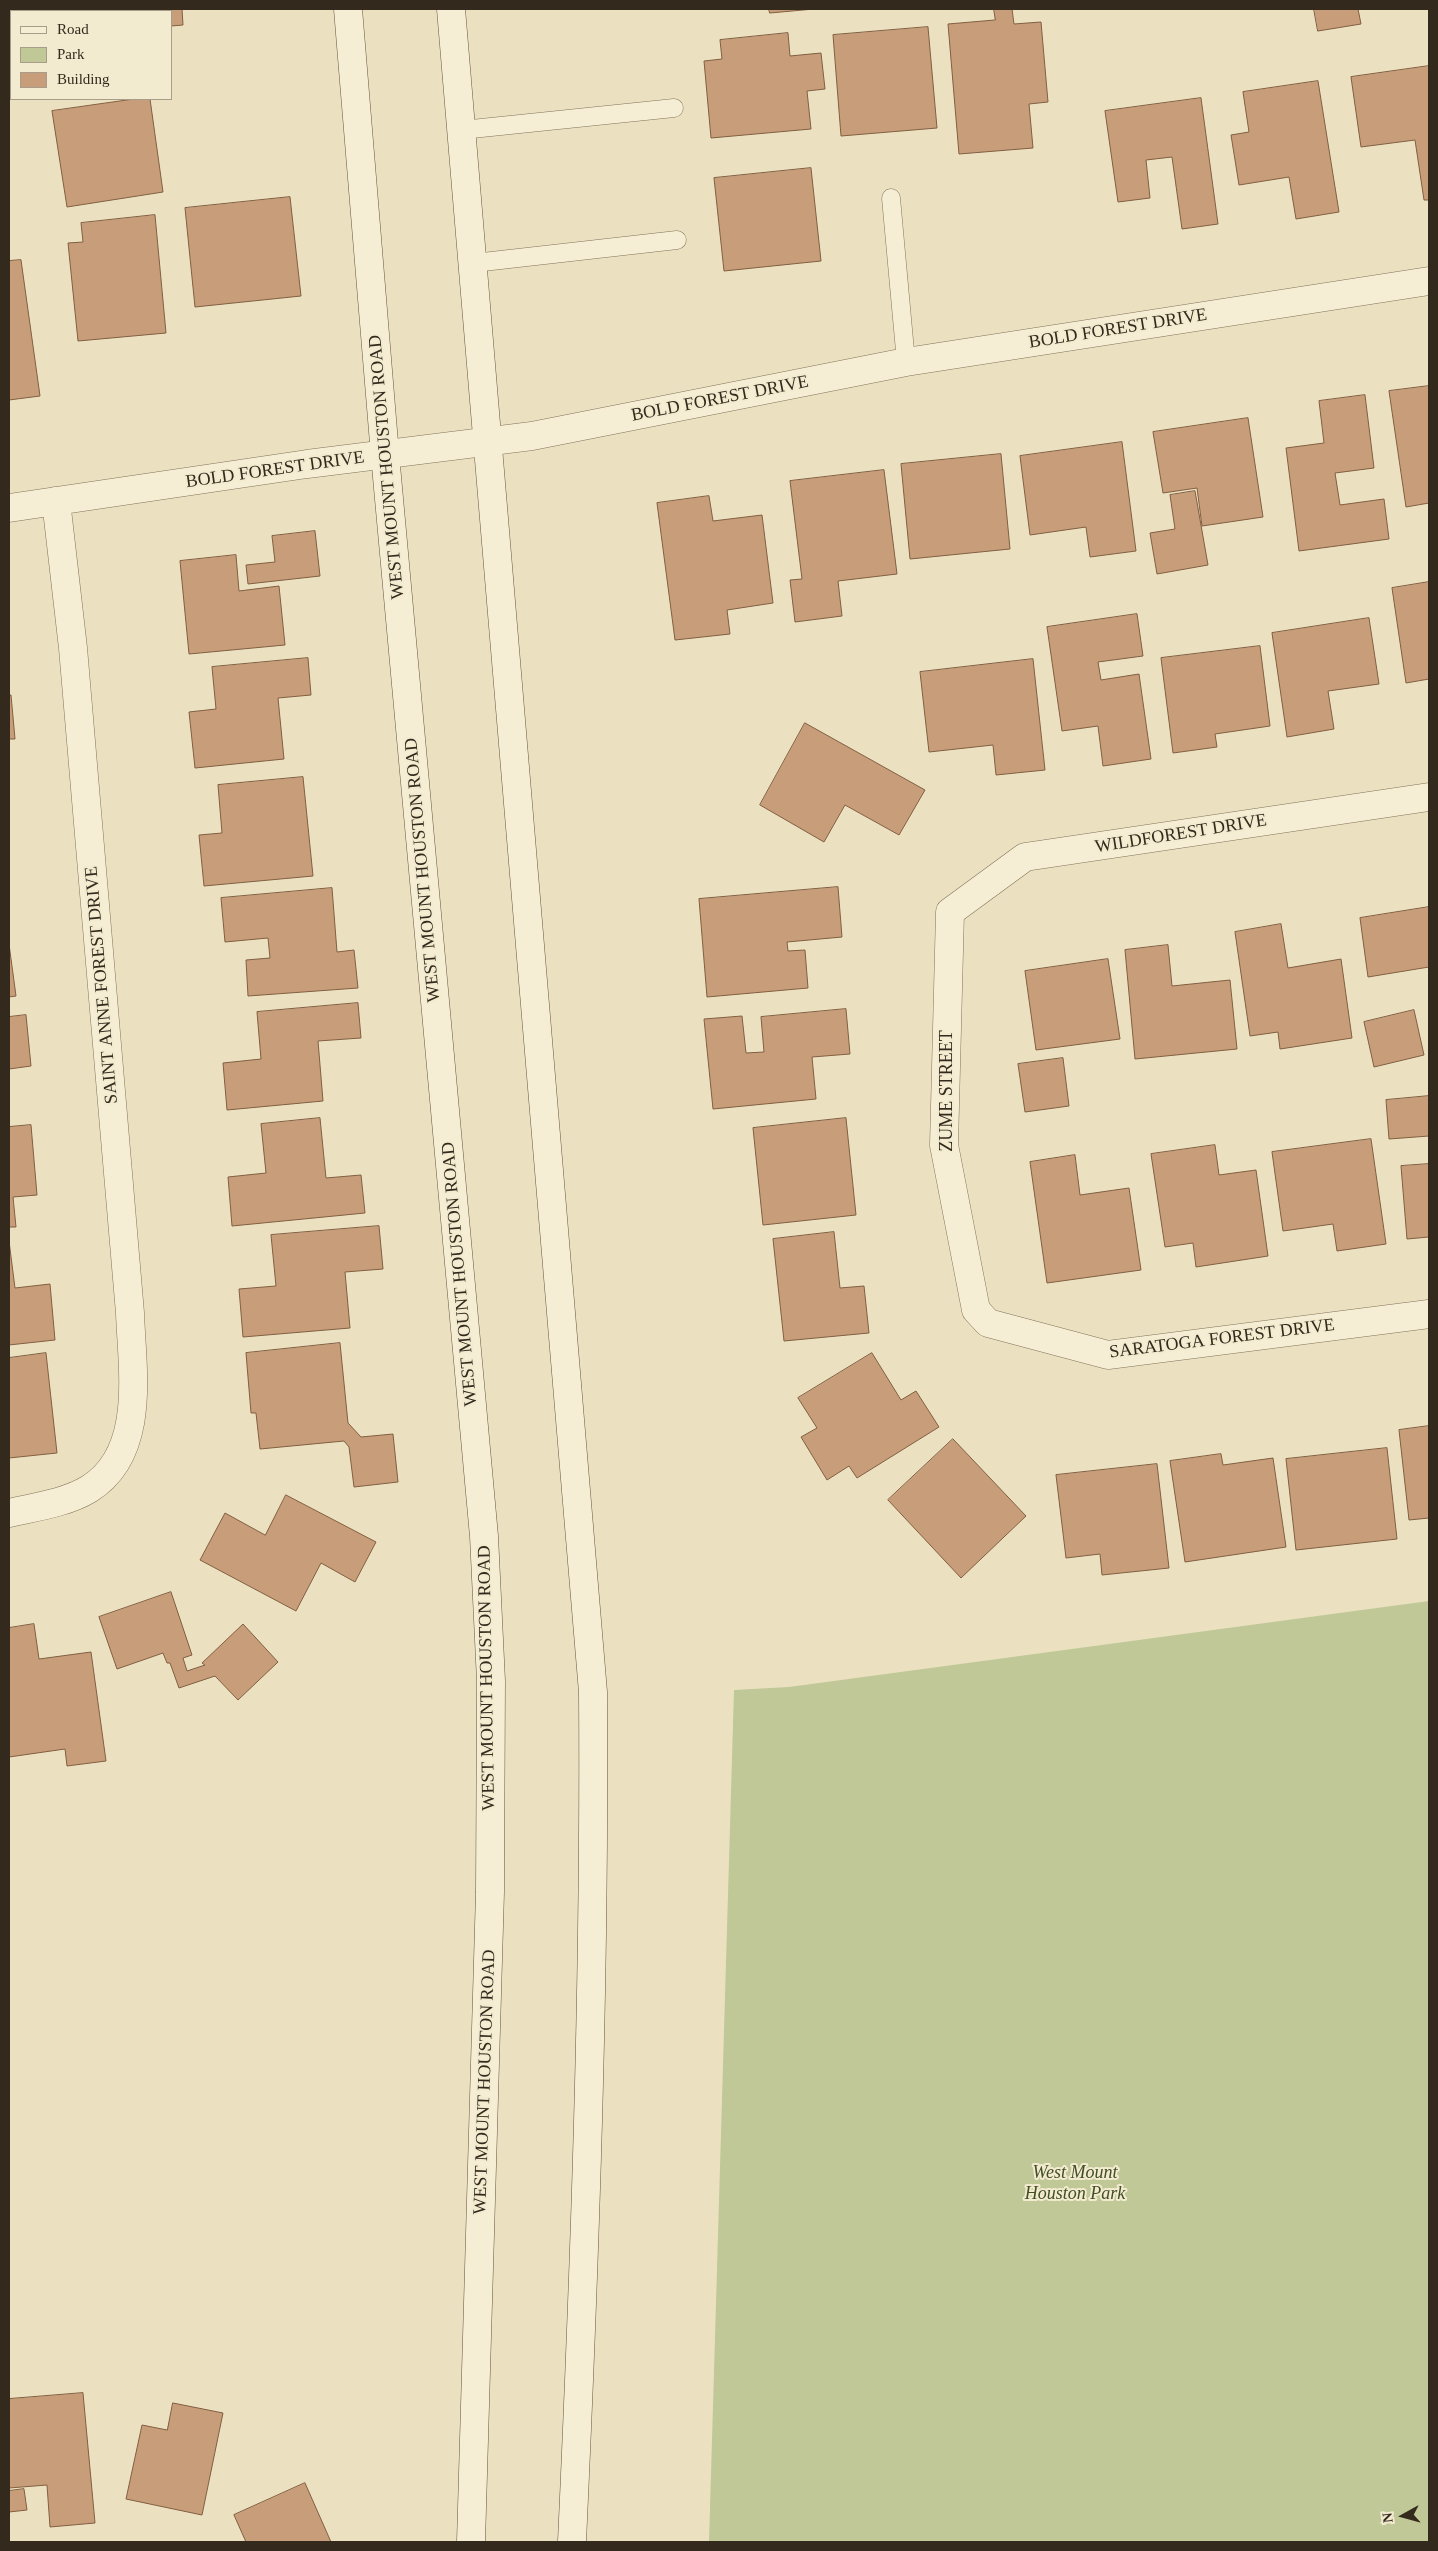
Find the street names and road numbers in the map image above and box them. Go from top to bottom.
street label: BOLD FOREST DRIVE [1027,304,1209,354]
street label: WEST MOUNT HOUSTON ROAD [365,334,409,600]
street label: BOLD FOREST DRIVE [630,371,810,427]
street label: BOLD FOREST DRIVE [184,447,366,493]
street label: WEST MOUNT HOUSTON ROAD [401,737,445,1003]
street label: WILDFOREST DRIVE [1094,810,1268,858]
street label: SAINT ANNE FOREST DRIVE [81,865,123,1105]
street label: ZUME STREET [936,1030,958,1152]
street label: WEST MOUNT HOUSTON ROAD [438,1141,482,1407]
street label: SARATOGA FOREST DRIVE [1108,1314,1336,1364]
street label: WEST MOUNT HOUSTON ROAD [474,1545,500,1811]
street label: WEST MOUNT HOUSTON ROAD [470,1949,500,2215]

